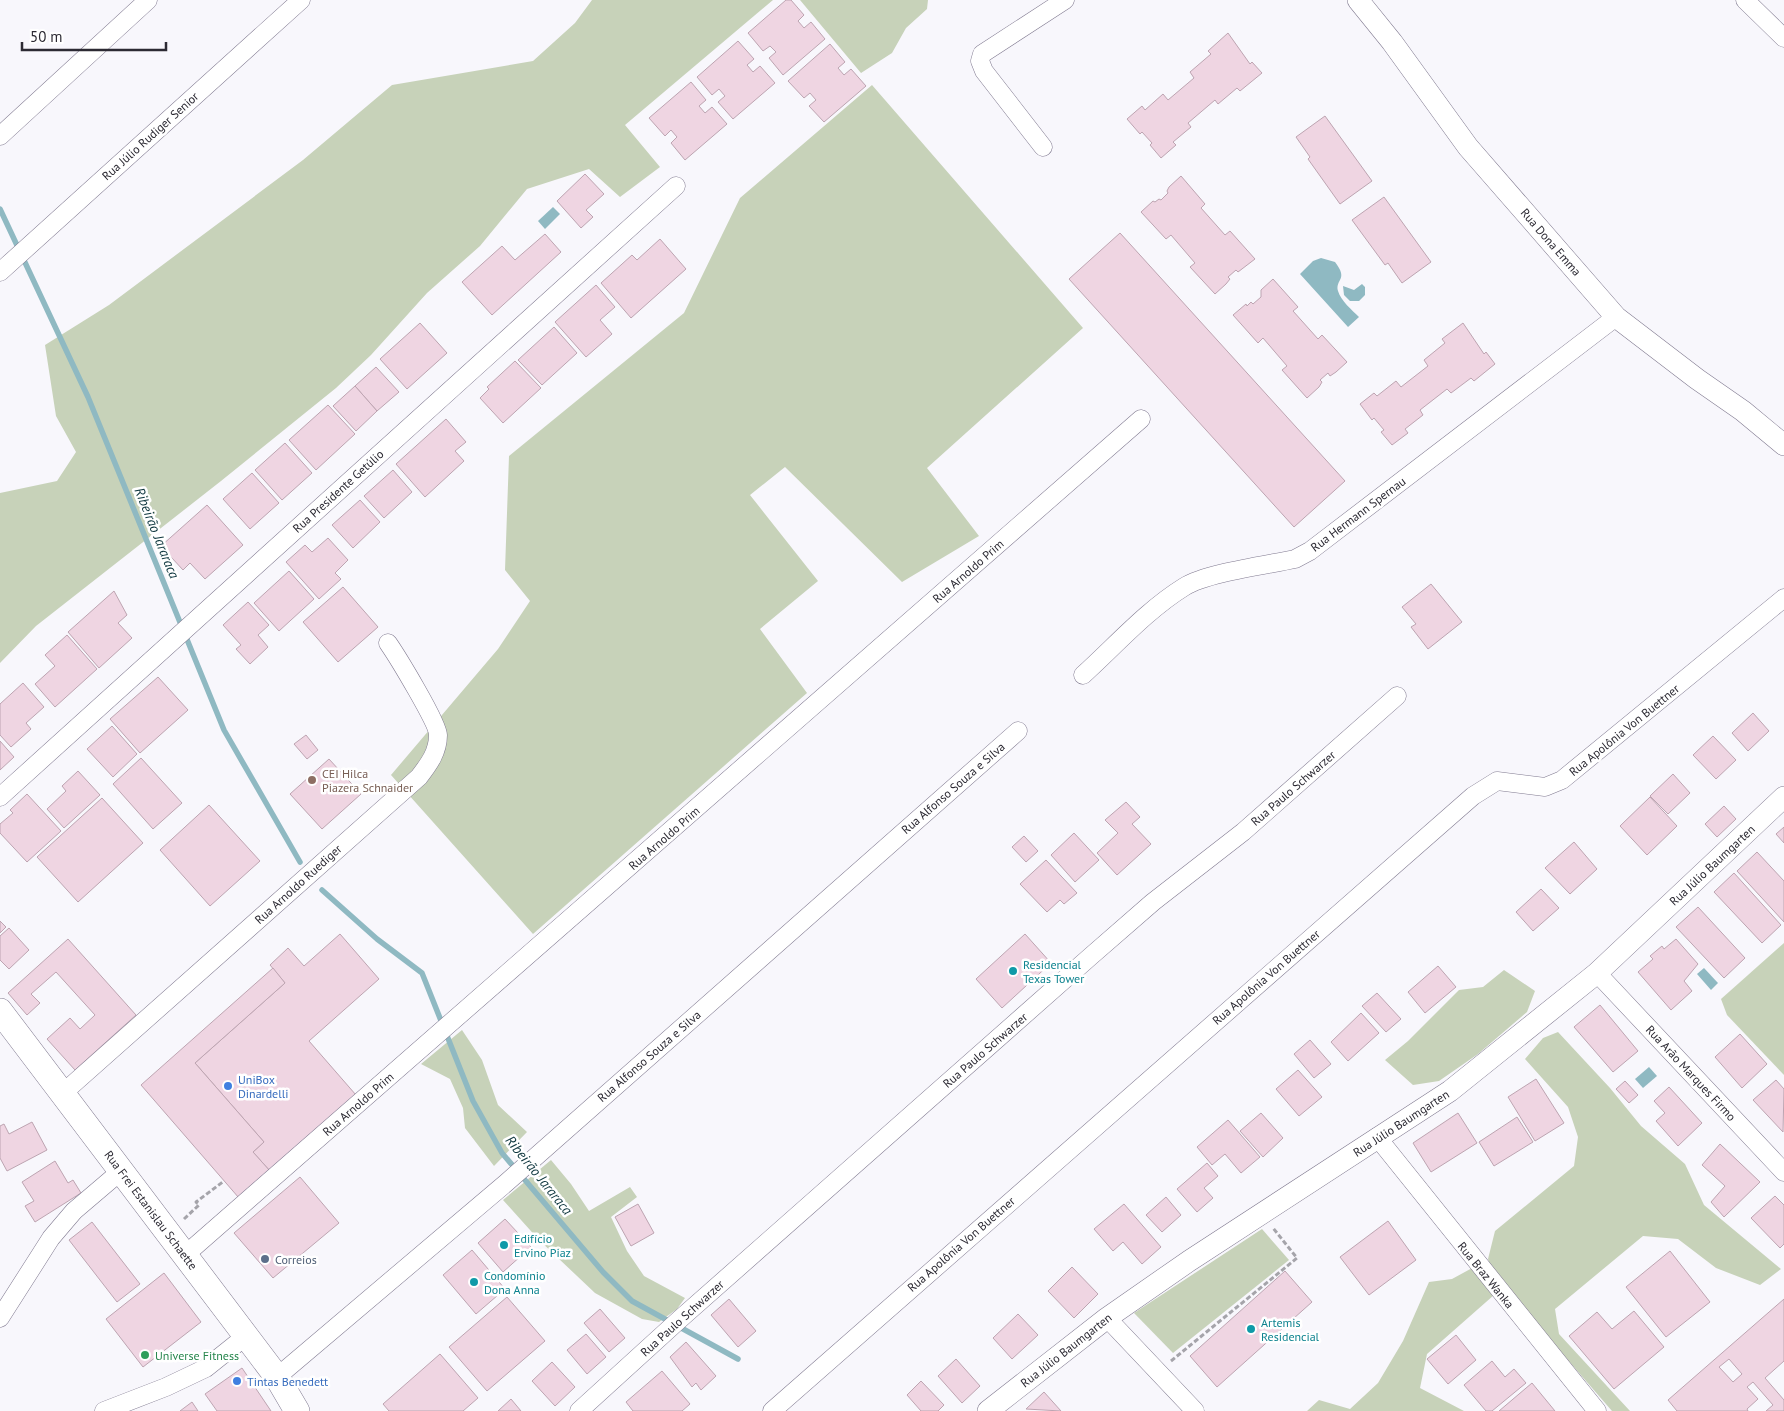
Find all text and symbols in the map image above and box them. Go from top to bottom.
scale bar [22,20,166,52]
text: 50 m [30,27,63,46]
street label: Rua Júlio Rudiger Senior [99,89,201,183]
street label: Rua Dona Emma [1518,205,1584,279]
street label: Rua Presidente Getúlio [290,446,386,536]
street label: Rua Hermann Spernau [1308,473,1408,555]
water label: Ribeirão Jararaca [131,485,184,581]
street label: Rua Arnoldo Prim [929,536,1007,606]
street label: Rua Apolônia Von Buettner [1566,681,1682,779]
street label: Rua Alfonso Souza e Silva [898,739,1008,837]
street label: Rua Paulo Schwarzer [1248,747,1338,829]
place label: CEI Hilca Piazera Schnaider [322,766,413,795]
marker: CEI Hilca Piazera Schnaider [306,774,318,786]
street label: Rua Arnoldo Prim [625,803,703,873]
street label: Rua Júlio Baumgarten [1666,821,1758,909]
street label: Rua Arnoldo Ruediger [251,841,345,927]
street label: Rua Apolônia Von Buettner [1209,926,1323,1028]
place label: Residencial Texas Tower [1023,957,1084,986]
marker: Residencial Texas Tower [1007,965,1019,977]
street label: Rua Alfonso Souza e Silva [594,1007,704,1105]
street label: Rua Paulo Schwarzer [940,1009,1030,1091]
street label: Rua Arão Marques Firmo [1643,1022,1739,1124]
street label: Rua Arnoldo Prim [319,1069,397,1139]
place label: UniBox Dinardelli [238,1072,288,1101]
marker: UniBox Dinardelli [222,1080,234,1092]
street label: Rua Júlio Baumgarten [1350,1086,1452,1160]
water label: Ribeirão Jararaca [502,1132,577,1218]
street label: Rua Frei Estanislau Schaette [101,1147,201,1273]
street label: Rua Apolônia Von Buettner [904,1193,1018,1295]
place label: Edifício Ervino Piaz [514,1231,571,1260]
marker: Edifício Ervino Piaz [498,1239,510,1251]
street label: Rua Braz Wanka [1455,1239,1517,1311]
place label: Correios [275,1252,317,1267]
marker: Correios [259,1253,271,1265]
place label: Condomínio Dona Anna [484,1268,546,1297]
marker: Condomínio Dona Anna [468,1276,480,1288]
street label: Rua Paulo Schwarzer [637,1277,727,1359]
street label: Rua Júlio Baumgarten [1017,1310,1115,1390]
place label: Artemis Residencial [1261,1315,1320,1344]
marker: Artemis Residencial [1245,1323,1257,1335]
place label: Universe Fitness [155,1348,239,1363]
marker: Universe Fitness [139,1349,151,1361]
place label: Tintas Benedett [247,1374,328,1389]
marker: Tintas Benedett [231,1375,243,1387]

